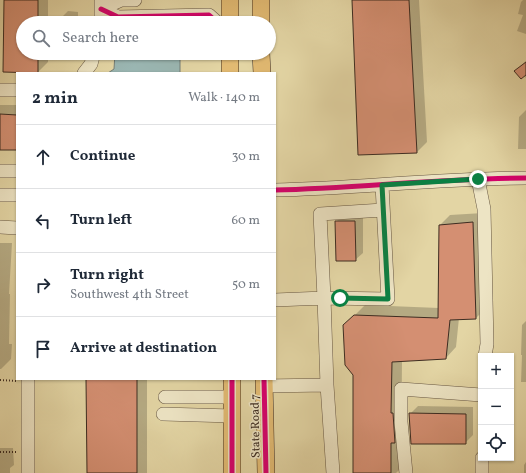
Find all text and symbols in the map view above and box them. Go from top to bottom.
search box [16,16,276,60]
icon: search [30,27,52,49]
text: Search here [62,28,139,49]
text: 2 min [32,87,78,110]
text: Walk · 140 m [188,89,260,107]
icon: ahead [32,146,54,168]
text: Continue [70,146,135,167]
text: 30 m [232,148,260,166]
route end [469,170,487,188]
icon: left [32,210,54,232]
text: Turn left [70,210,132,231]
text: 60 m [232,212,260,230]
text: Turn right [70,265,144,286]
icon: right [32,274,54,296]
text: 50 m [232,276,260,294]
text: Southwest 4th Street [70,286,189,304]
route start [331,289,349,307]
icon: arrive [32,338,54,360]
text: Arrive at destination [70,338,217,359]
map controls [478,353,514,461]
button: + [478,353,514,389]
button: − [478,389,514,425]
street label: State Road 7 [247,394,265,458]
button: locate [478,425,514,461]

